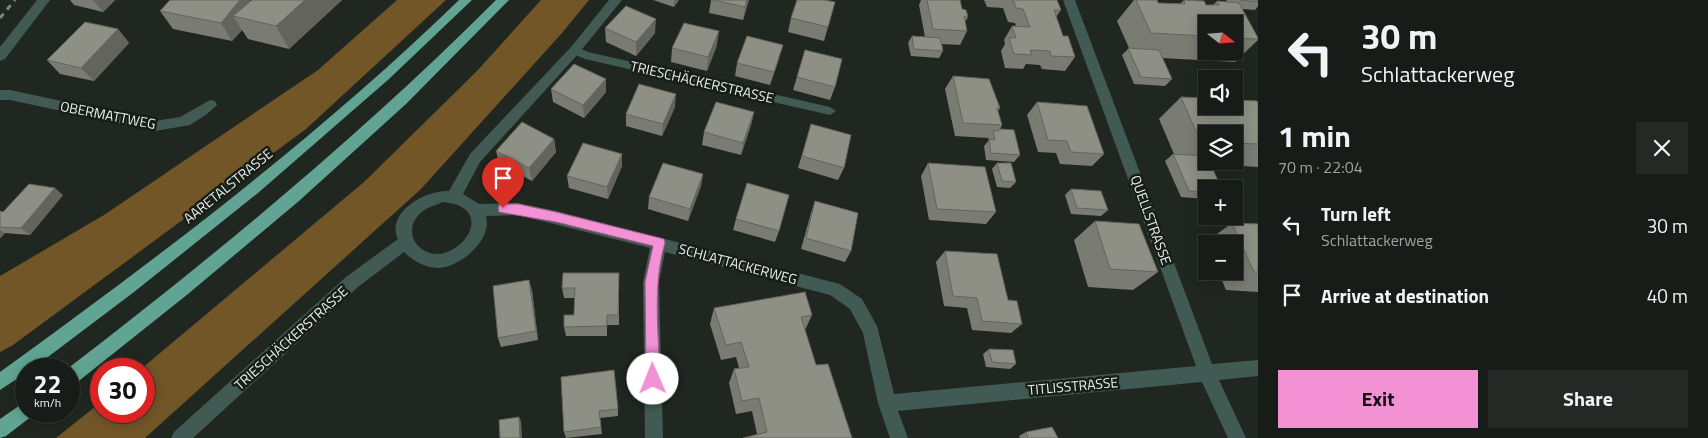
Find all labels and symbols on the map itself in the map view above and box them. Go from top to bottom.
north arrow [1198,15,1242,60]
street label: TRIESCHÄCKERSTRASSE [628,55,776,108]
street label: OBERMATTWEG [58,95,158,134]
street label: AARETALSTRASSE [179,143,277,228]
pin [482,157,524,208]
street label: QUELLSTRASSE [1126,172,1178,268]
street label: SCHLATTACKERWEG [677,238,800,289]
street label: TRIESCHÄCKERSTRASSE [229,281,352,394]
position arrow [626,352,678,404]
speed limit sign: 30 [90,358,155,423]
street label: TITLISSTRASSE [1027,371,1119,400]

